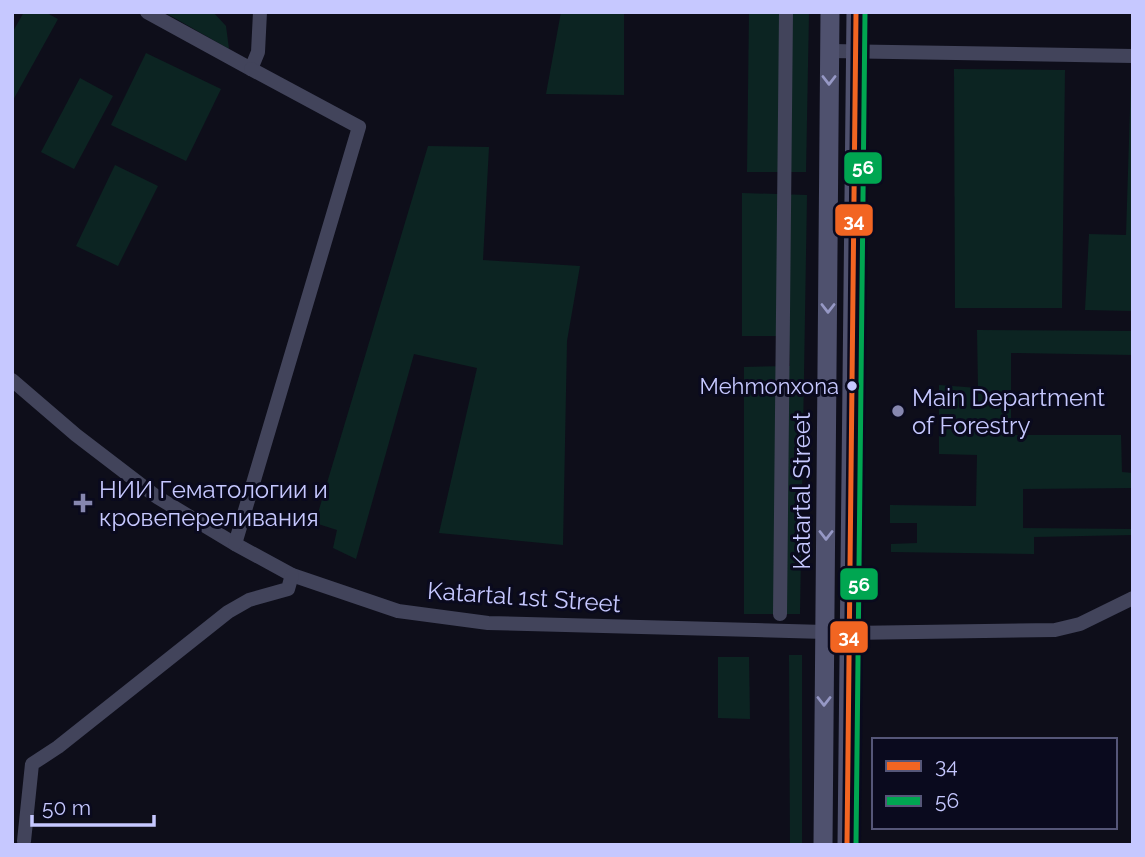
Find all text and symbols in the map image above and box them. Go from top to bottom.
one-way arrow [821,76,837,86]
line badge: 56 [843,151,883,185]
text: 56 [852,156,874,178]
line badge: 34 [834,203,874,237]
text: 34 [843,209,865,231]
one-way arrow [820,303,835,314]
place label: Mehmonxona [700,373,839,399]
marker: Mehmonxona [845,379,859,393]
place label: Main Department of Forestry [912,383,1105,440]
marker: Main Department of Forestry [890,403,906,419]
street label: Katartal Street [787,412,816,570]
place label: НИИ Гематологии и кровепереливания [99,475,328,532]
marker: НИИ Гематологии и кровепереливания [73,493,93,513]
one-way arrow [818,530,833,541]
line badge: 56 [839,567,879,601]
text: 56 [848,573,870,595]
street label: Katartal 1st Street [426,576,622,618]
line badge: 34 [829,620,869,654]
text: 34 [838,625,860,647]
one-way arrow [816,696,832,706]
legend [872,738,1117,829]
text: 34 [935,753,958,778]
scale bar [32,784,154,828]
text: 56 [935,788,959,813]
text: 50 m [42,795,91,820]

